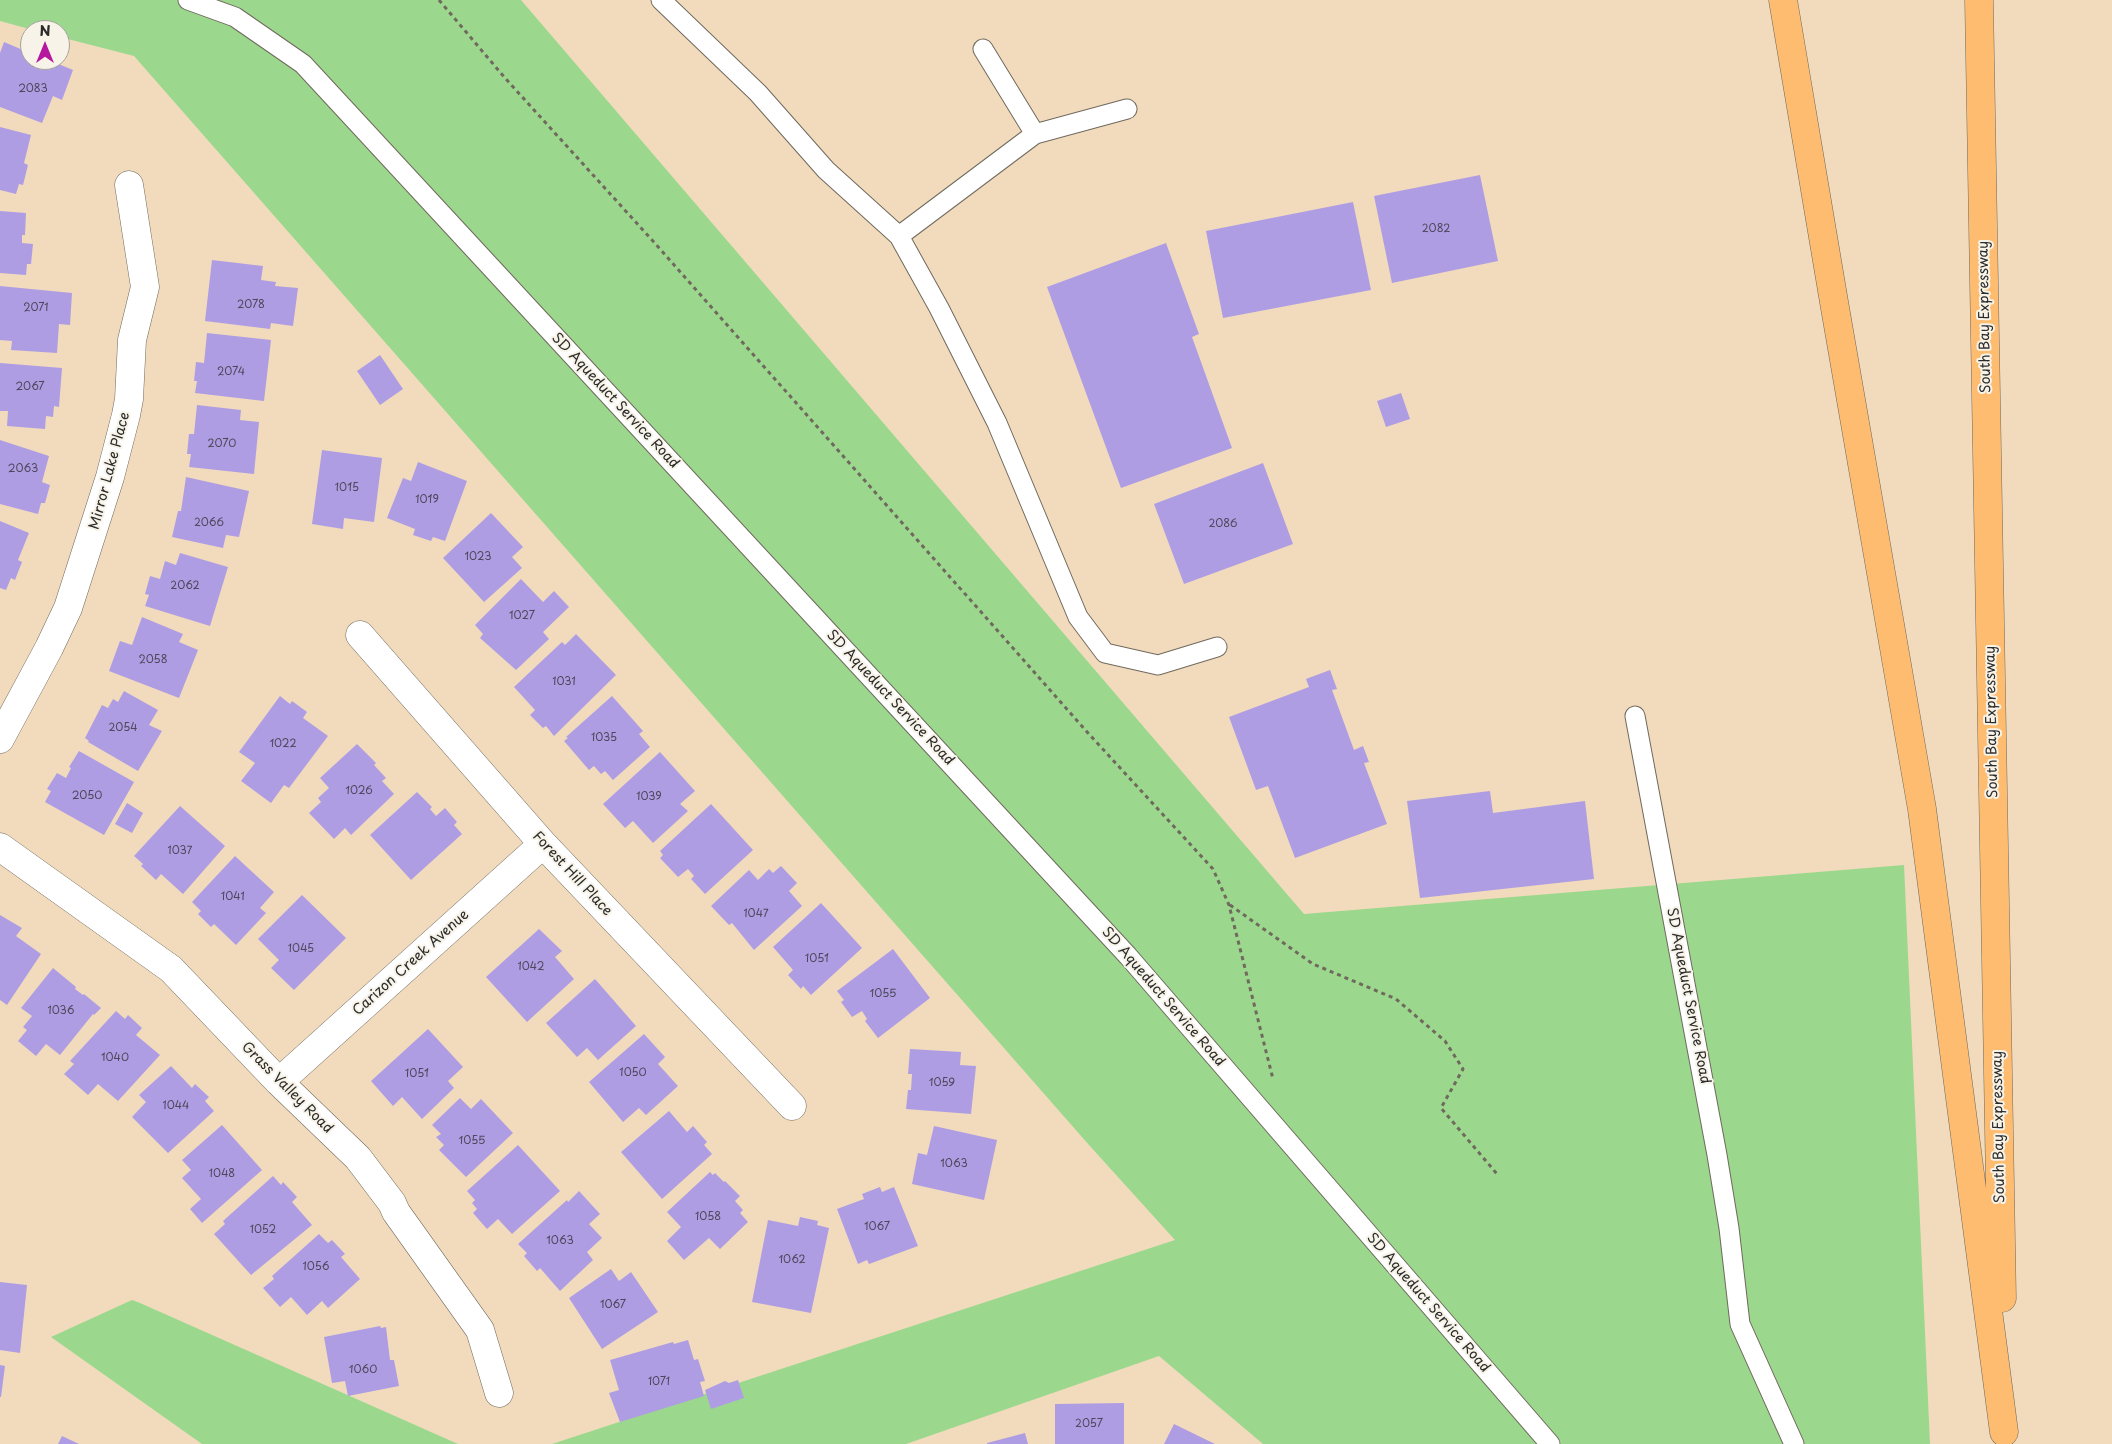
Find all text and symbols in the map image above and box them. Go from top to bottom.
north arrow [20,20,70,70]
text: N [39,20,51,41]
house number: 2083 [18,82,48,96]
house number: 2082 [1422,222,1450,236]
street label: South Bay Expressway [1975,241,1995,393]
house number: 2078 [237,298,265,312]
house number: 2071 [23,301,49,315]
street label: SD Aqueduct Service Road [548,330,682,472]
house number: 2074 [217,365,245,379]
house number: 2067 [15,380,45,394]
street label: Mirror Lake Place [86,411,134,531]
house number: 2070 [208,437,236,451]
house number: 2063 [8,462,38,476]
house number: 1015 [335,481,359,495]
house number: 1019 [415,493,439,507]
house number: 2066 [194,516,224,530]
house number: 2086 [1208,517,1238,531]
house number: 1023 [464,550,492,564]
house number: 2062 [170,579,200,593]
house number: 1027 [509,609,535,623]
street label: SD Aqueduct Service Road [823,627,957,769]
street label: South Bay Expressway [1982,646,2002,798]
house number: 2058 [138,653,168,667]
house number: 1031 [552,675,576,689]
house number: 2054 [108,721,138,735]
house number: 1035 [591,731,617,745]
house number: 1022 [269,737,297,751]
house number: 1026 [345,784,373,798]
house number: 2050 [72,789,102,803]
house number: 1039 [636,790,662,804]
street label: Forest Hill Place [529,828,615,920]
house number: 1037 [168,844,192,858]
house number: 1041 [221,890,245,904]
street label: Carizon Creek Avenue [350,907,472,1019]
house number: 1047 [743,907,769,921]
street label: SD Aqueduct Service Road [1663,907,1713,1085]
street label: SD Aqueduct Service Road [1098,924,1228,1070]
house number: 1045 [288,942,314,956]
house number: 1051 [805,952,829,966]
house number: 1042 [518,960,544,974]
house number: 1055 [870,987,896,1001]
house number: 1036 [47,1004,75,1018]
street label: Grass Valley Road [238,1039,336,1137]
house number: 1040 [101,1051,129,1065]
street label: South Bay Expressway [1989,1051,2009,1203]
house number: 1050 [619,1066,647,1080]
house number: 1051 [405,1067,429,1081]
house number: 1059 [929,1076,955,1090]
house number: 1044 [163,1099,189,1113]
house number: 1055 [459,1134,485,1148]
house number: 1063 [940,1157,968,1171]
house number: 1048 [209,1167,235,1181]
house number: 1058 [695,1210,721,1224]
house number: 1067 [864,1220,890,1234]
house number: 1052 [250,1223,276,1237]
street label: SD Aqueduct Service Road [1363,1230,1493,1376]
house number: 1063 [546,1234,574,1248]
house number: 1062 [778,1253,806,1267]
house number: 1056 [303,1260,329,1274]
house number: 1067 [600,1298,626,1312]
house number: 1060 [349,1363,377,1377]
house number: 1071 [648,1375,670,1389]
house number: 2057 [1075,1417,1103,1431]

